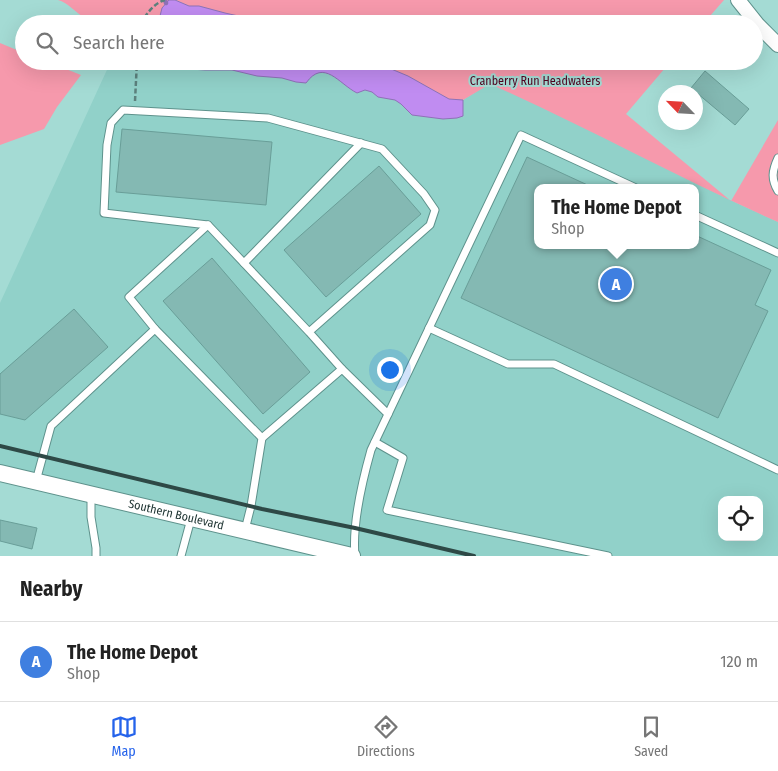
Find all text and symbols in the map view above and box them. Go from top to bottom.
search box [15,15,763,70]
icon: search [33,29,61,57]
text: Search here [73,31,165,54]
park label: Cranberry Run Headwaters [470,74,600,88]
north arrow [658,85,703,130]
popup [534,184,699,249]
text: The Home Depot [551,196,682,219]
text: Shop [551,219,584,238]
pin: A [600,265,632,303]
your location [377,357,403,383]
map controls [718,496,763,541]
button: locate [718,496,763,541]
street label: Southern Boulevard [127,497,225,533]
text: Nearby [20,576,82,602]
text: The Home Depot [67,641,198,664]
text: A [32,652,40,671]
text: 120 m [720,652,758,671]
text: Shop [67,664,100,683]
tab: Map [110,713,138,760]
tab: Directions [357,713,415,760]
tab: Saved [634,713,668,760]

